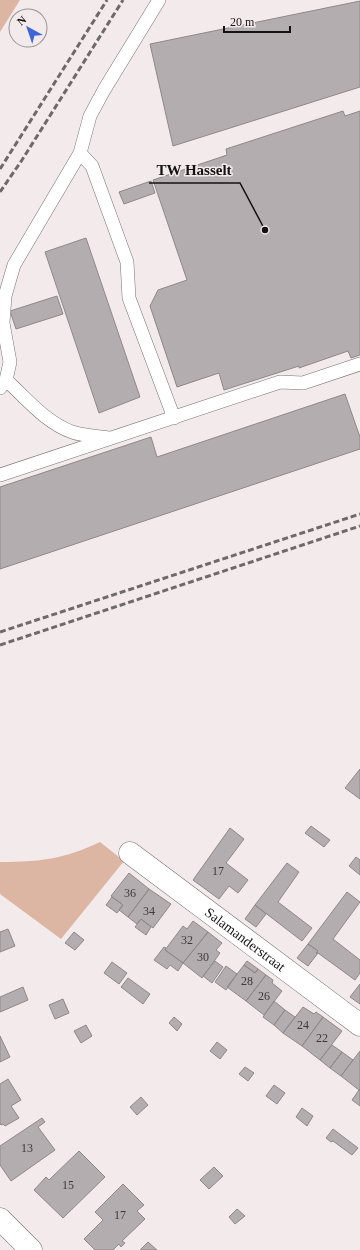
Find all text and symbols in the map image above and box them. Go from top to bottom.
north arrow [8,8,48,48]
scale bar [224,8,290,34]
text: N [15,13,29,27]
text: 20 m [230,15,255,29]
callout: TW Hasselt [149,156,240,183]
text: TW Hasselt [156,162,232,178]
house number: 17 [212,864,224,878]
house number: 36 [124,886,136,900]
house number: 34 [143,904,155,918]
street label: Salamanderstraat [202,905,288,975]
house number: 32 [181,933,193,947]
house number: 30 [197,950,209,964]
house number: 28 [241,974,253,988]
house number: 26 [258,989,270,1003]
house number: 24 [297,1018,309,1032]
house number: 22 [316,1031,328,1045]
house number: 13 [21,1141,33,1155]
house number: 15 [62,1178,74,1192]
house number: 17 [114,1208,126,1222]

